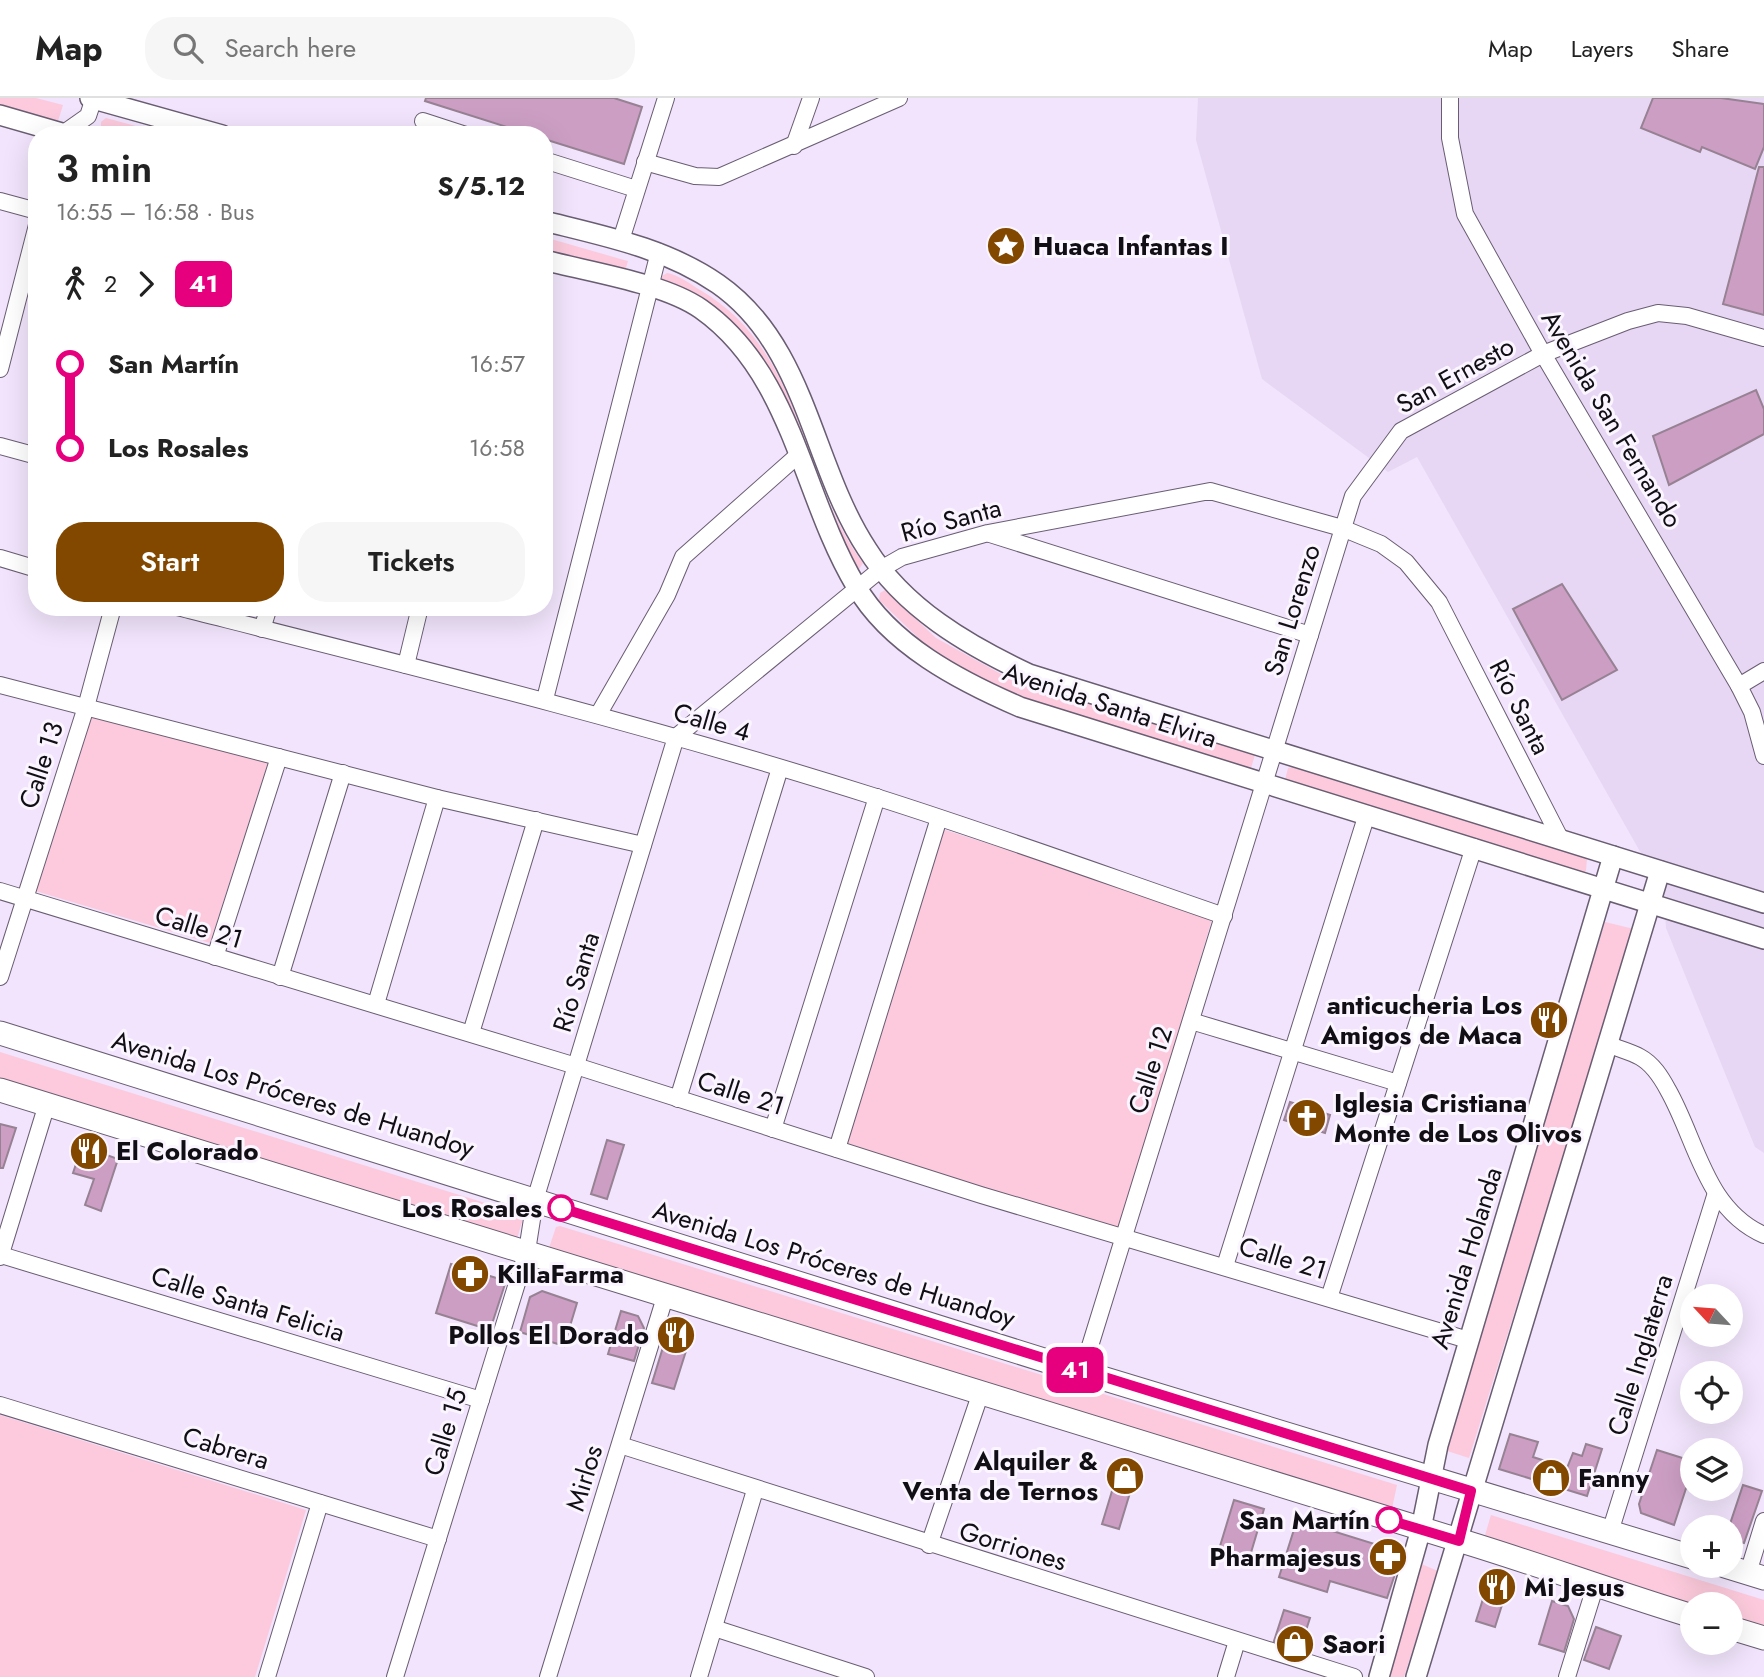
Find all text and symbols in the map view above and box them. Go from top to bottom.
search box [145,17,635,80]
text: Map [35,25,103,72]
icon: search [169,29,207,67]
text: Search here [225,29,356,67]
text: Map [1488,31,1533,66]
text: Layers [1571,31,1633,66]
text: Share [1671,31,1729,66]
text: 3 min [56,141,152,196]
text: S/5.12 [438,167,525,205]
text: 16:55 – 16:58 · Bus [56,195,254,229]
place icon: Huaca Infantas I [985,225,1027,267]
place label: Huaca Infantas I [1033,227,1229,265]
icon: walk [56,265,94,303]
icon: forward [127,265,165,303]
text: 41 [189,266,218,301]
text: 2 [104,267,117,301]
street label: Avenida San Fernando [1532,303,1692,535]
street label: San Ernesto [1389,327,1521,423]
text: San Martín [108,345,239,383]
text: 16:57 [469,347,525,381]
text: Los Rosales [108,429,249,467]
text: 16:58 [469,431,525,465]
street label: Río Santa [897,488,1005,552]
button: Start [56,522,284,602]
button: Tickets [298,522,525,602]
street label: San Lorenzo [1254,540,1330,680]
street label: Avenida Santa Elvira [998,653,1222,757]
street label: Río Santa [1480,653,1560,761]
street label: Calle 4 [669,693,755,751]
street label: Calle 13 [9,717,73,813]
street label: Calle 21 [150,896,248,958]
street label: Río Santa [543,927,609,1037]
place label: anticucheria Los Amigos de Maca [1320,986,1522,1054]
restaurant icon: anticucheria Los Amigos de Maca [1528,999,1570,1041]
street label: Avenida Los Próceres de Huandoy [107,1021,479,1167]
street label: Calle 12 [1118,1021,1182,1119]
street label: Calle 21 [692,1061,790,1125]
place label: Iglesia Cristiana Monte de Los Olivos [1334,1084,1582,1152]
church icon: Iglesia Cristiana Monte de Los Olivos [1286,1097,1328,1139]
restaurant icon: El Colorado [68,1130,110,1172]
place label: El Colorado [116,1132,259,1170]
street label: Avenida Holanda [1420,1163,1512,1353]
place label: Los Rosales [401,1189,542,1227]
street label: Avenida Los Próceres de Huandoy [648,1191,1020,1337]
marker: Los Rosales [548,1195,574,1221]
street label: Calle 21 [1234,1227,1332,1289]
pharmacy icon: KillaFarma [449,1253,491,1295]
place label: KillaFarma [497,1255,624,1293]
street label: Calle Santa Felicia [147,1257,349,1351]
street label: Calle Inglaterra [1597,1270,1683,1440]
north arrow [1680,1284,1743,1348]
map controls [1680,1284,1743,1655]
restaurant icon: Pollos El Dorado [655,1314,697,1356]
place label: Pollos El Dorado [448,1316,649,1354]
line badge: 41 [1044,1347,1106,1393]
text: 41 [1061,1352,1089,1387]
button: locate [1680,1361,1743,1424]
street label: Calle 15 [414,1383,476,1481]
street label: Cabrera [178,1417,274,1479]
button: layers [1680,1438,1743,1501]
street label: Mirlos [556,1440,612,1516]
place label: Alquiler & Venta de Ternos [902,1442,1098,1510]
shop icon: Alquiler & Venta de Ternos [1104,1455,1146,1497]
shop icon: Fanny [1530,1457,1572,1499]
place label: Fanny [1578,1459,1649,1497]
place label: San Martín [1239,1501,1370,1539]
marker: San Martín [1376,1507,1402,1533]
street label: Gorriones [955,1512,1071,1580]
button: + [1680,1515,1743,1578]
pharmacy icon: Pharmajesus [1367,1536,1409,1578]
place label: Pharmajesus [1209,1538,1361,1576]
restaurant icon: Mi Jesus [1476,1566,1518,1608]
place label: Mi Jesus [1524,1568,1624,1606]
button: − [1680,1592,1743,1655]
shop icon: Saori [1274,1623,1316,1665]
place label: Saori [1322,1625,1385,1663]

